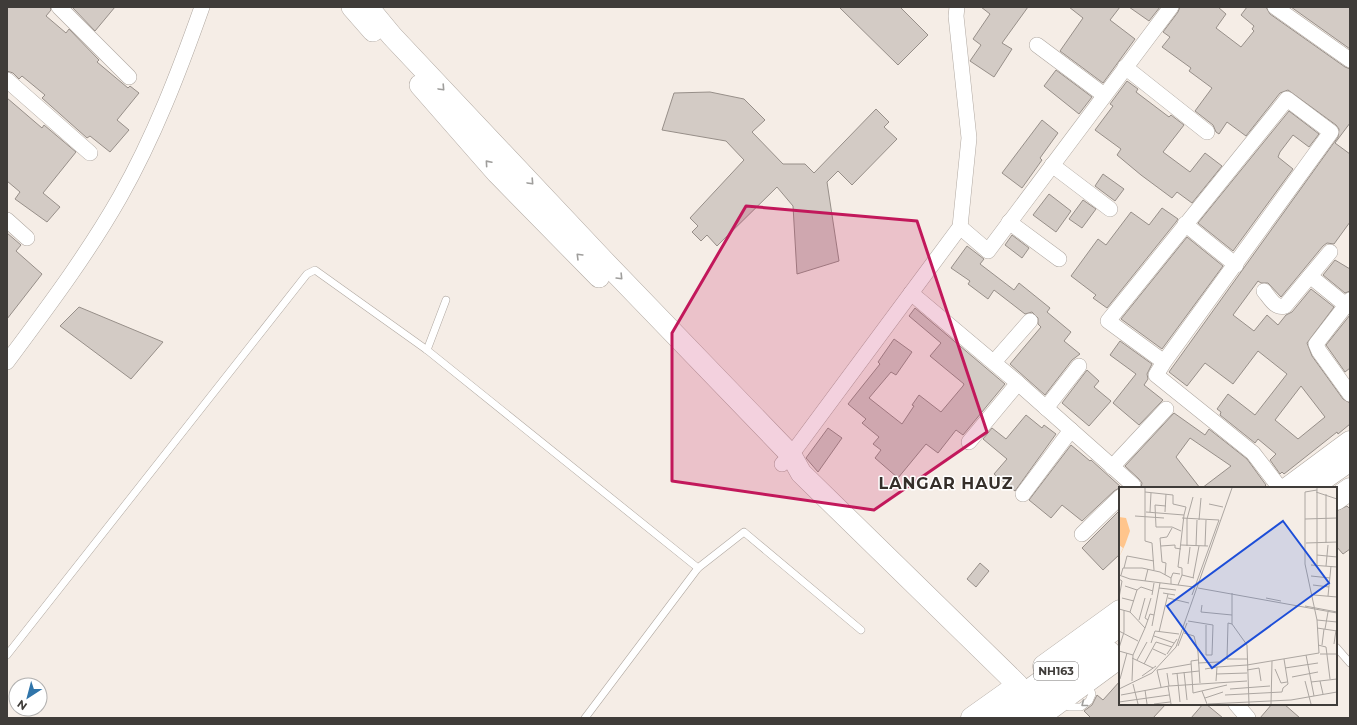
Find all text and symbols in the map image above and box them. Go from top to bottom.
one-way arrow [437,83,444,91]
one-way arrow [486,160,493,167]
one-way arrow [526,178,533,185]
one-way arrow [576,253,584,261]
one-way arrow [615,272,622,280]
district label: LANGAR HAUZ [878,474,1014,493]
inset map [1119,487,1337,705]
road number: NH163 [1034,662,1078,680]
north arrow [8,677,48,717]
text: N [14,697,30,713]
one-way arrow [1081,699,1089,706]

